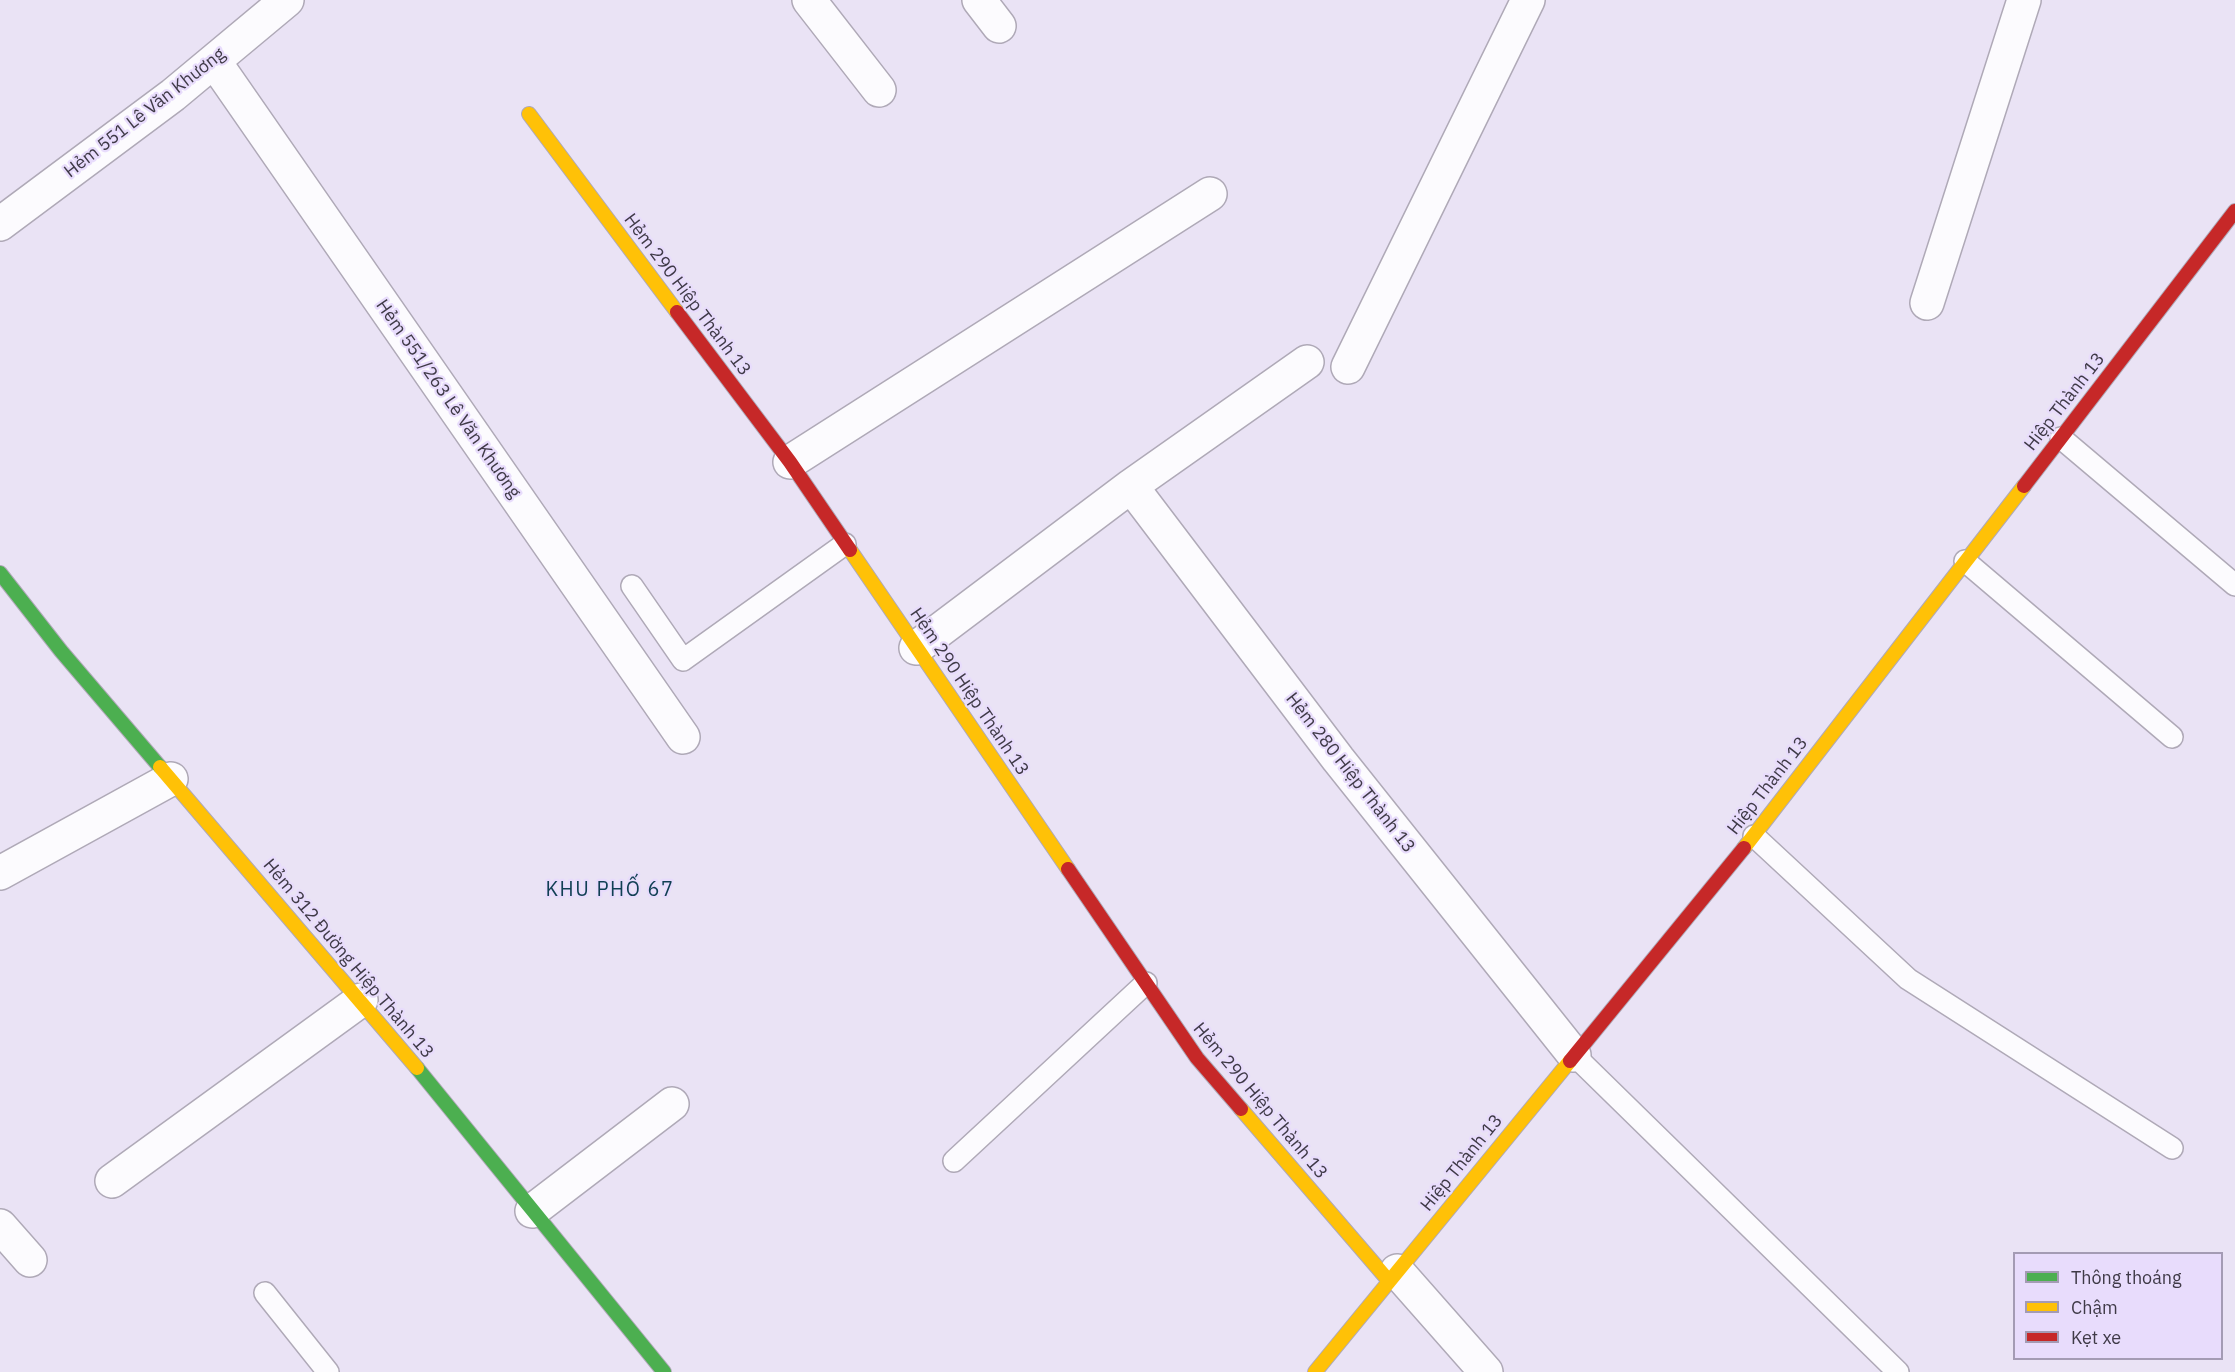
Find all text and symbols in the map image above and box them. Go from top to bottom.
street label: Hẻm 551 Lê Văn Khương [60,43,230,183]
street label: Hẻm 290 Hiệp Thành 13 [619,210,755,380]
street label: Hẻm 551/263 Lê Văn Khương [371,295,525,503]
street label: Hiệp Thành 13 [2020,349,2110,455]
street label: Hẻm 290 Hiệp Thành 13 [905,604,1033,780]
street label: Hẻm 280 Hiệp Thành 13 [1281,689,1419,857]
street label: Hiệp Thành 13 [1723,733,1813,839]
street label: Hẻm 312 Đường Hiệp Thành 13 [258,855,438,1063]
district label: KHU PHỐ 67 [545,878,675,902]
street label: Hẻm 290 Hiệp Thành 13 [1188,1018,1332,1184]
street label: Hiệp Thành 13 [1416,1110,1508,1216]
legend [2013,1252,2223,1360]
text: Thông thoáng [2071,1266,2182,1289]
text: Chậm [2071,1296,2118,1319]
text: Kẹt xe [2071,1326,2121,1349]

